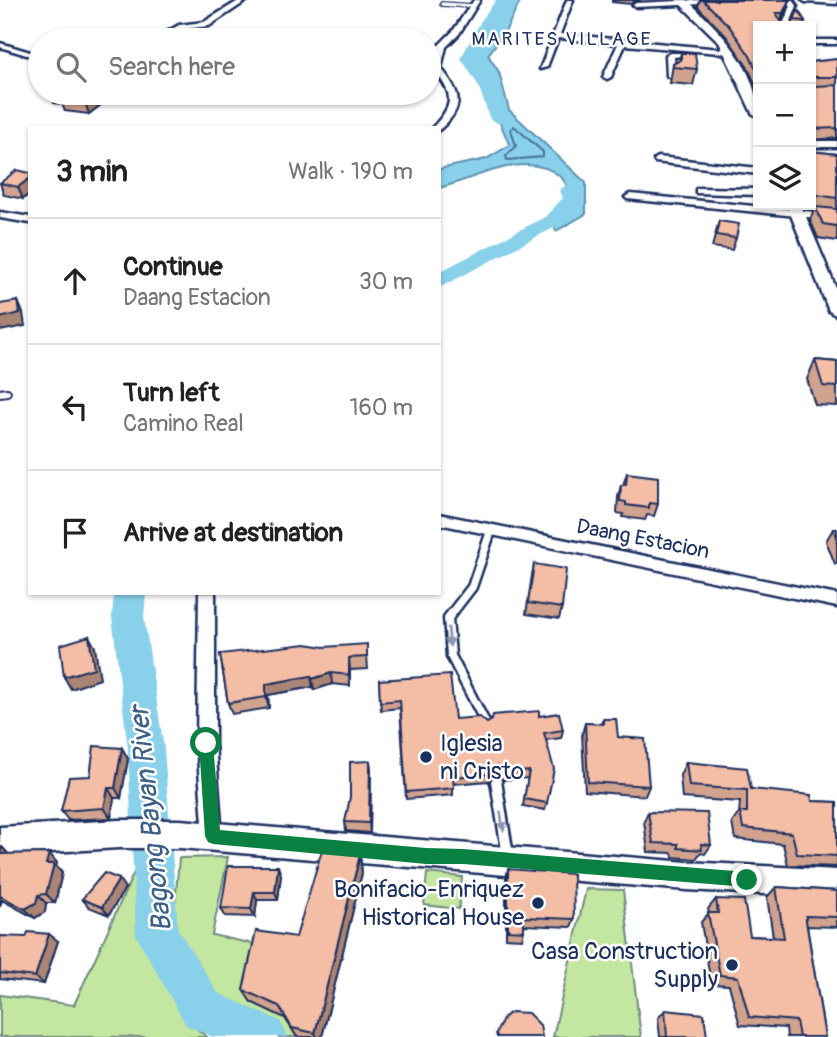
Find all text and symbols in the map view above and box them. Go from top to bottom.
map controls [753,21,816,210]
button: + [753,21,816,84]
district label: MARITES VILLAGE [472,27,652,51]
search box [28,28,441,105]
icon: search [52,48,90,86]
text: Search here [108,51,235,83]
button: − [753,84,816,147]
button: layers [753,147,816,210]
text: 3 min [56,153,128,190]
text: Walk · 190 m [288,157,413,186]
text: Continue [123,251,223,283]
icon: ahead [56,262,94,300]
text: 30 m [359,267,413,296]
text: Daang Estacion [123,283,271,312]
text: Turn left [123,377,219,409]
icon: left [56,388,94,426]
text: 160 m [349,393,413,422]
text: Camino Real [123,409,244,438]
street label: Daang Estacion [574,513,712,565]
icon: arrive [56,514,94,552]
text: Arrive at destination [123,517,343,549]
one-way arrow [444,626,455,648]
water label: Bagong Bayan River [121,701,180,934]
route start [190,727,221,758]
place label: Iglesia ni Cristo [440,729,524,786]
marker: Iglesia ni Cristo [418,749,434,765]
one-way arrow [497,810,508,832]
route end [731,864,762,895]
place label: Bonifacio-Enriquez Historical House [334,875,524,932]
marker: Bonifacio-Enriquez Historical House [530,895,546,911]
place label: Casa Construction Supply [531,937,718,994]
marker: Casa Construction Supply [724,957,740,973]

